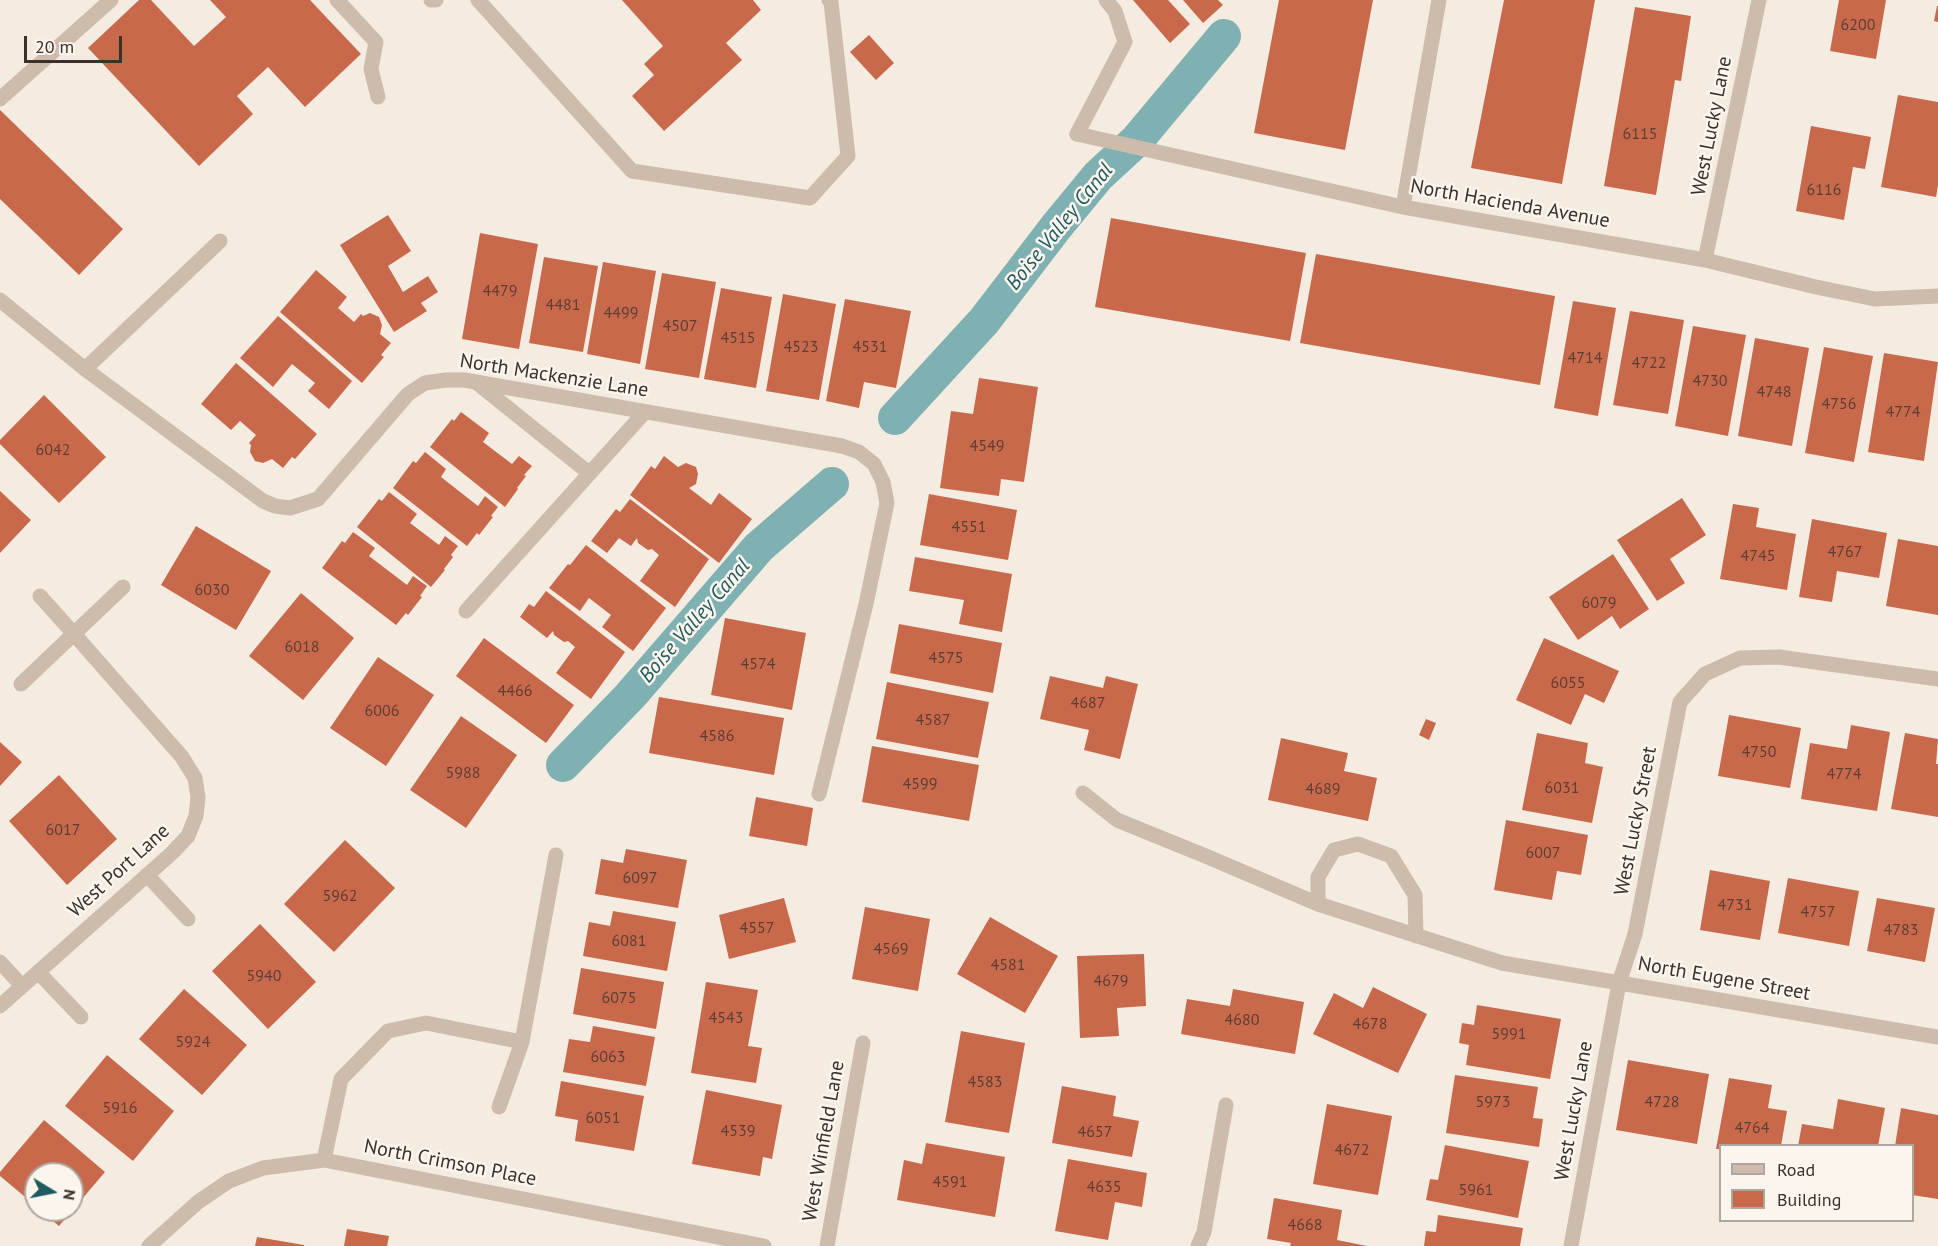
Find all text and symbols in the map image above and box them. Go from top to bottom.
house number: 6200 [1841,15,1875,35]
scale bar [27,24,124,62]
text: 20 m [35,35,74,58]
street label: West Lucky Lane [1687,54,1737,198]
house number: 6115 [1623,124,1657,144]
water label: Boise Valley Canal [1001,159,1119,295]
street label: North Hacienda Avenue [1408,175,1612,233]
house number: 6116 [1807,180,1841,200]
house number: 4479 [483,281,517,301]
house number: 4481 [546,295,580,315]
house number: 4499 [604,303,638,323]
house number: 4507 [663,316,697,336]
house number: 4515 [721,328,755,348]
house number: 4523 [784,337,818,357]
house number: 4531 [853,337,887,357]
house number: 4714 [1568,348,1602,368]
street label: North Mackenzie Lane [458,349,650,403]
house number: 4722 [1632,353,1666,373]
house number: 4730 [1693,371,1727,391]
house number: 4748 [1757,382,1791,402]
house number: 4756 [1822,394,1856,414]
house number: 4774 [1886,402,1920,422]
house number: 4549 [970,436,1004,456]
house number: 6042 [36,440,70,460]
house number: 4551 [952,517,986,537]
house number: 4767 [1828,542,1862,562]
house number: 4745 [1741,546,1775,566]
water label: Boise Valley Canal [634,554,756,688]
house number: 6030 [195,580,229,600]
house number: 6079 [1582,593,1616,613]
house number: 6018 [285,637,319,657]
house number: 4575 [929,648,963,668]
house number: 4574 [741,654,775,674]
house number: 6055 [1551,673,1585,693]
house number: 4466 [498,681,532,701]
house number: 4687 [1071,693,1105,713]
house number: 6006 [365,701,399,721]
house number: 4587 [916,710,950,730]
house number: 4586 [700,726,734,746]
house number: 4750 [1742,742,1776,762]
street label: West Lucky Street [1610,744,1662,898]
house number: 5988 [446,763,480,783]
house number: 4774 [1827,764,1861,784]
house number: 4599 [903,774,937,794]
house number: 6031 [1545,778,1579,798]
house number: 4689 [1306,779,1340,799]
street label: West Port Lane [63,819,175,923]
house number: 6017 [46,820,80,840]
house number: 6007 [1526,843,1560,863]
house number: 6097 [623,868,657,888]
house number: 5962 [323,886,357,906]
house number: 4731 [1718,895,1752,915]
house number: 4757 [1801,902,1835,922]
house number: 4557 [740,918,774,938]
house number: 4783 [1884,920,1918,940]
house number: 6081 [612,931,646,951]
house number: 4569 [874,939,908,959]
street label: North Eugene Street [1636,952,1812,1006]
house number: 4581 [991,955,1025,975]
house number: 5940 [247,966,281,986]
house number: 4679 [1094,971,1128,991]
house number: 6075 [602,988,636,1008]
house number: 4543 [709,1008,743,1028]
house number: 4680 [1225,1010,1259,1030]
house number: 4678 [1353,1014,1387,1034]
house number: 5991 [1492,1024,1526,1044]
house number: 5924 [176,1032,210,1052]
street label: West Lucky Lane [1550,1039,1598,1183]
house number: 6063 [591,1047,625,1067]
street label: West Winfield Lane [798,1059,850,1223]
house number: 4583 [968,1072,1002,1092]
house number: 5973 [1476,1092,1510,1112]
house number: 4728 [1645,1092,1679,1112]
house number: 5916 [103,1098,137,1118]
house number: 6051 [586,1108,620,1128]
house number: 4764 [1735,1118,1769,1138]
house number: 4539 [721,1121,755,1141]
house number: 4657 [1078,1122,1112,1142]
street label: North Crimson Place [362,1135,538,1191]
house number: 4672 [1335,1140,1369,1160]
legend [1719,1144,1914,1222]
text: Road [1777,1158,1815,1181]
north arrow [24,1162,84,1222]
house number: 4591 [933,1172,967,1192]
house number: 4635 [1087,1177,1121,1197]
house number: 5961 [1459,1180,1493,1200]
text: N [59,1188,81,1202]
text: Building [1777,1188,1841,1211]
house number: 4668 [1288,1215,1322,1235]

